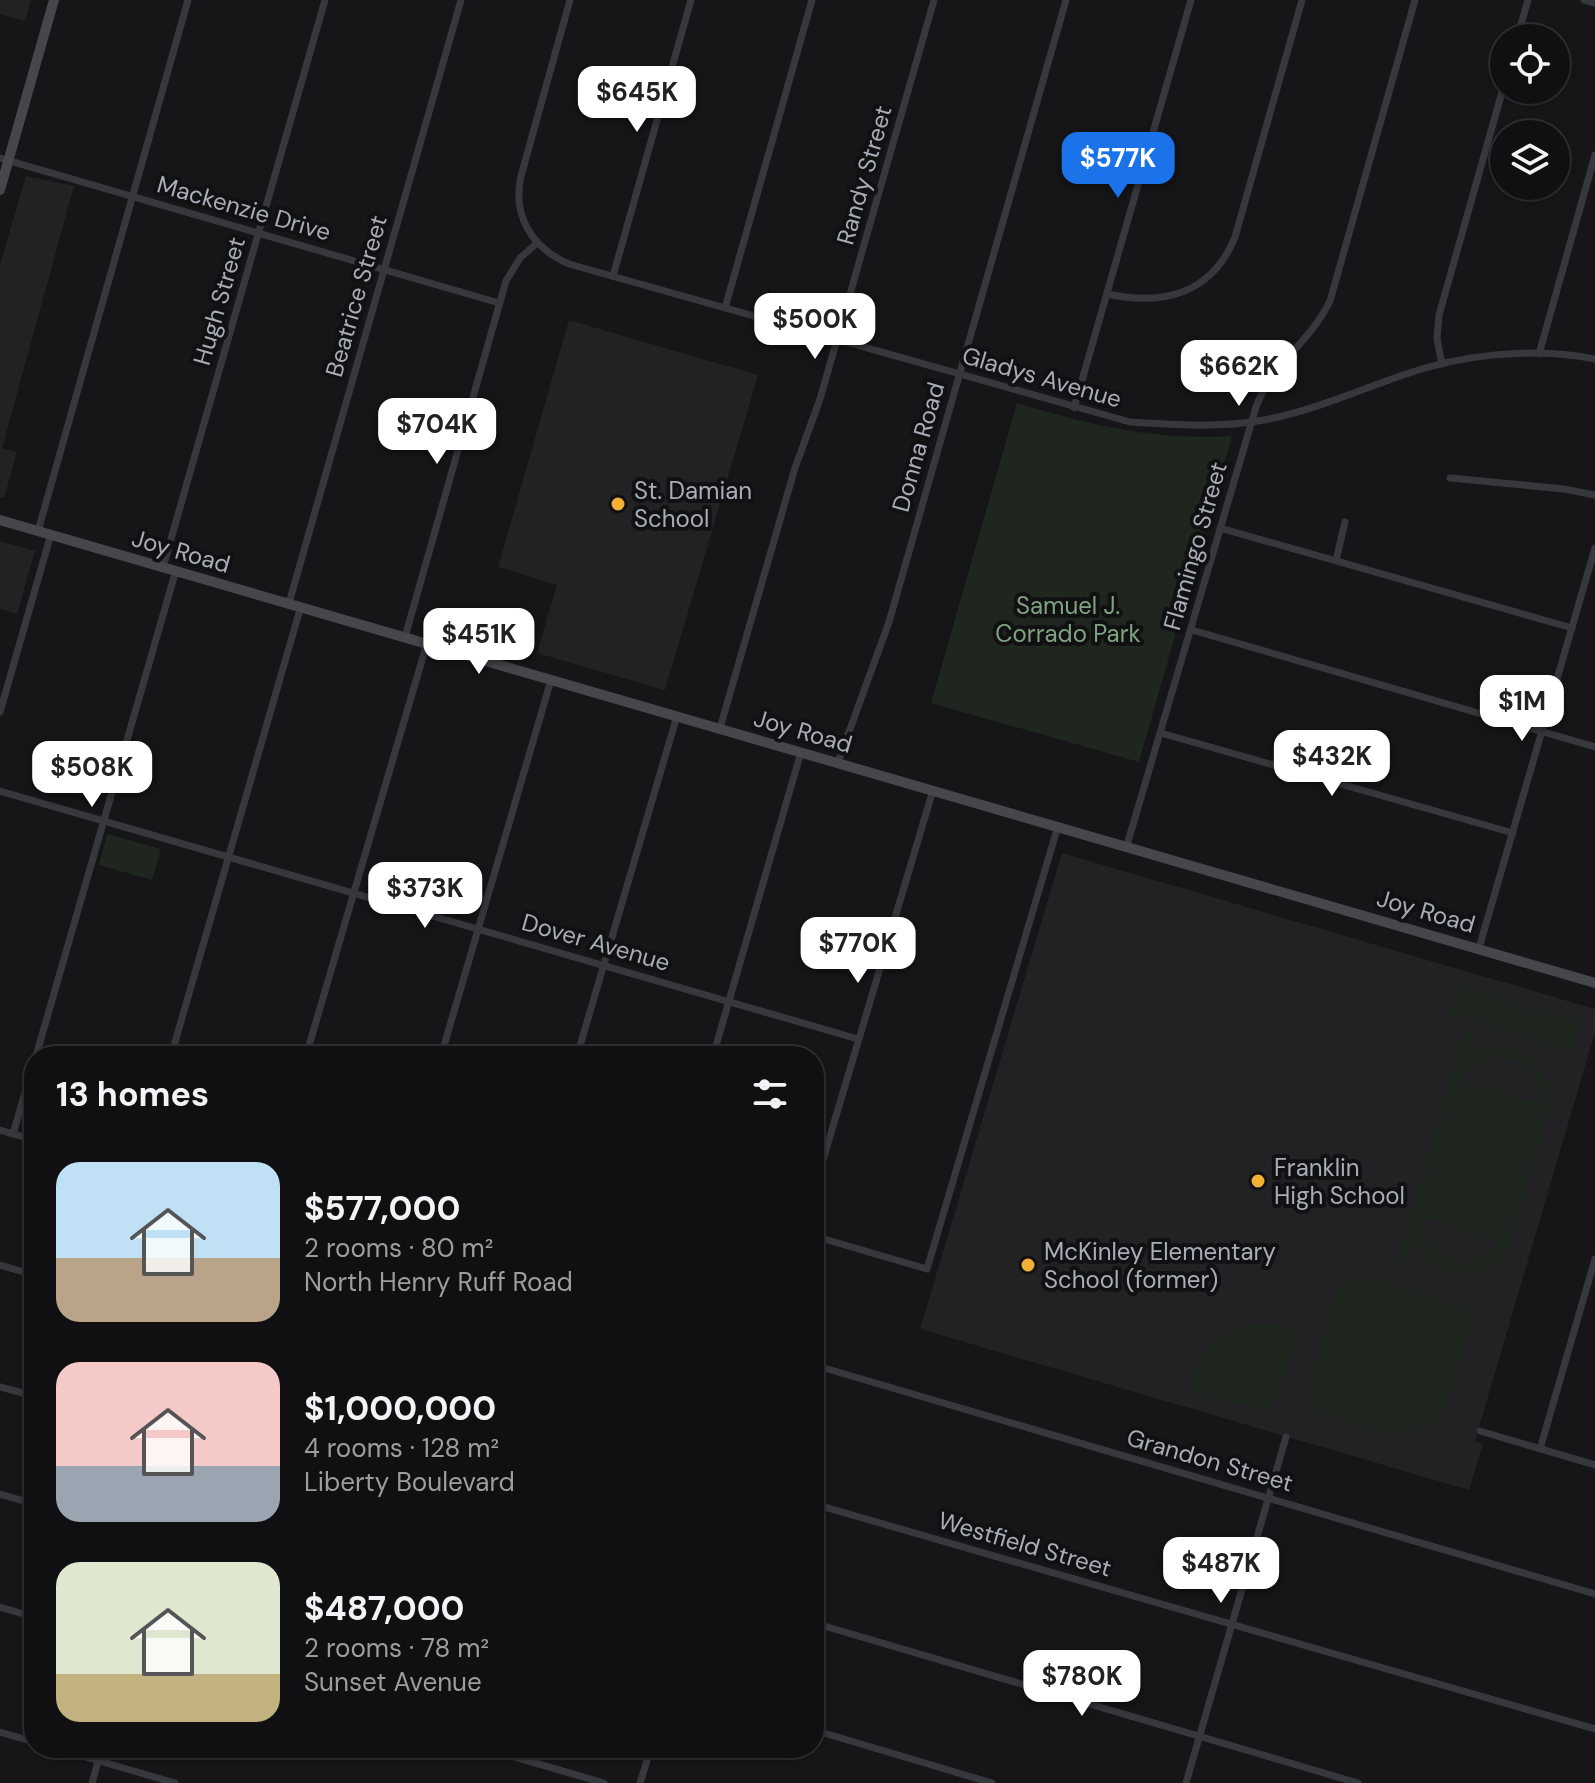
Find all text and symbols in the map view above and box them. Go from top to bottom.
map controls [1490,24,1570,200]
button: locate [1490,24,1570,104]
pin: $645K [581,66,693,134]
text: $645K [596,75,678,109]
street label: Randy Street [829,102,899,248]
button: layers [1490,120,1570,200]
pin: $577K [1062,132,1174,200]
text: $577K [1080,141,1156,175]
street label: Mackenzie Drive [154,168,334,248]
street label: Beatrice Street [318,212,394,380]
street label: Hugh Street [186,233,252,369]
pin: $500K [759,293,871,361]
text: $500K [772,302,858,336]
street label: Gladys Avenue [959,339,1125,415]
pin: $662K [1183,340,1295,408]
text: $662K [1199,349,1279,383]
street label: Donna Road [885,379,951,515]
pin: $704K [381,398,493,466]
text: $704K [396,407,478,441]
street label: Flamingo Street [1156,458,1234,634]
place label: St. Damian School [634,475,752,534]
marker: St. Damian School [609,495,627,513]
street label: Joy Road [128,522,234,580]
park label: Samuel J. Corrado Park [995,590,1141,649]
pin: $451K [423,608,535,676]
text: $451K [441,617,517,651]
pin: $1M [1483,675,1561,743]
text: $1M [1498,684,1546,718]
street label: Joy Road [750,702,856,760]
pin: $432K [1276,730,1388,798]
text: $432K [1292,739,1372,773]
pin: $508K [36,741,148,809]
text: $508K [50,750,134,784]
pin: $373K [369,862,481,930]
text: $373K [386,871,464,905]
street label: Joy Road [1373,882,1479,940]
street label: Dover Avenue [518,906,674,978]
pin: $770K [802,917,914,985]
text: $770K [819,926,897,960]
text: 13 homes [56,1072,209,1117]
icon: filters [748,1072,792,1116]
place label: Franklin High School [1274,1152,1405,1211]
marker: Franklin High School [1249,1172,1267,1190]
text: $577,000 [304,1186,460,1231]
icon: home [120,1194,216,1290]
text: 2 rooms · 80 m² [304,1231,493,1265]
place label: McKinley Elementary School (former) [1044,1236,1276,1295]
marker: McKinley Elementary School (former) [1019,1256,1037,1274]
text: North Henry Ruff Road [304,1265,573,1299]
text: $1,000,000 [304,1386,496,1431]
icon: home [120,1394,216,1490]
street label: Grandon Street [1123,1421,1297,1499]
text: 4 rooms · 128 m² [304,1431,499,1465]
text: Liberty Boulevard [304,1465,515,1499]
street label: Westfield Street [935,1504,1115,1584]
pin: $487K [1165,1537,1277,1605]
text: $487K [1181,1546,1261,1580]
text: $487,000 [304,1586,465,1631]
icon: home [120,1594,216,1690]
text: 2 rooms · 78 m² [304,1631,489,1665]
pin: $780K [1026,1650,1138,1718]
text: $780K [1041,1659,1123,1693]
text: Sunset Avenue [304,1665,482,1699]

